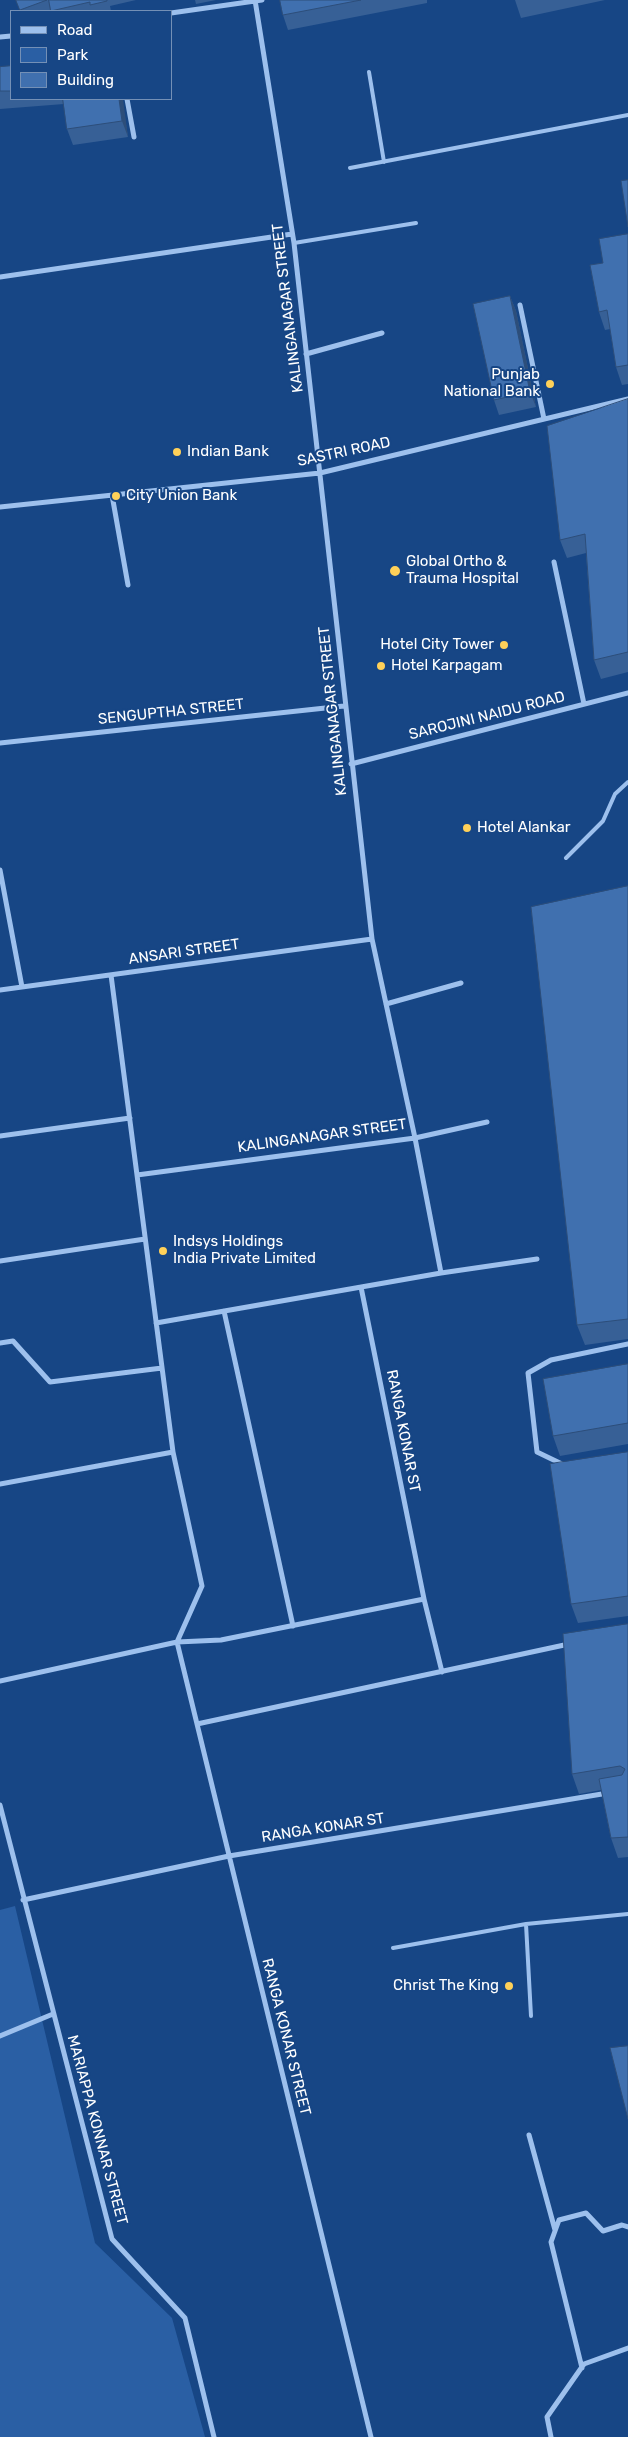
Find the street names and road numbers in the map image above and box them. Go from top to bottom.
street label: KALINGANAGAR STREET [269,222,307,394]
street label: SASTRI ROAD [296,433,392,471]
street label: KALINGANAGAR STREET [315,625,351,797]
street label: SAROJINI NAIDU ROAD [407,688,567,744]
street label: SENGUPTHA STREET [97,695,245,729]
street label: ANSARI STREET [127,935,241,969]
street label: KALINGANAGAR STREET [236,1115,408,1157]
street label: RANGA KONAR ST [382,1368,424,1494]
street label: RANGA KONAR ST [260,1809,386,1847]
street label: RANGA KONAR STREET [258,1957,314,2117]
street label: MARIAPPA KONNAR STREET [63,2033,131,2227]

